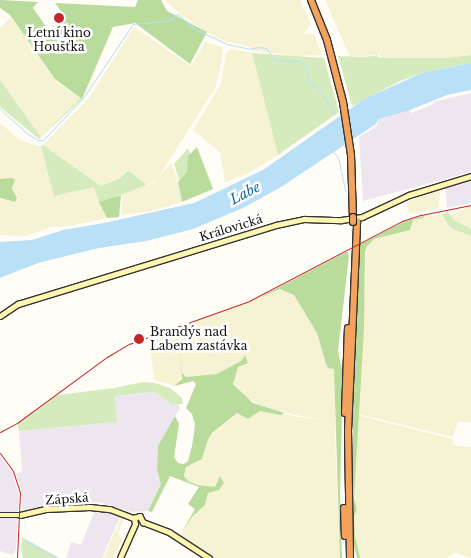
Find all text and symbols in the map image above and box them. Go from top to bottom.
marker: Letní kino Houšťka [53,12,65,24]
place label: Letní kino Houšťka [27,26,91,54]
water label: Labe [227,178,263,208]
street label: Královická [198,212,264,244]
place label: Brandýs nad Labem zastávka [150,325,247,353]
marker: Brandýs nad Labem zastávka [132,332,146,346]
street label: Zápská [45,490,89,508]

